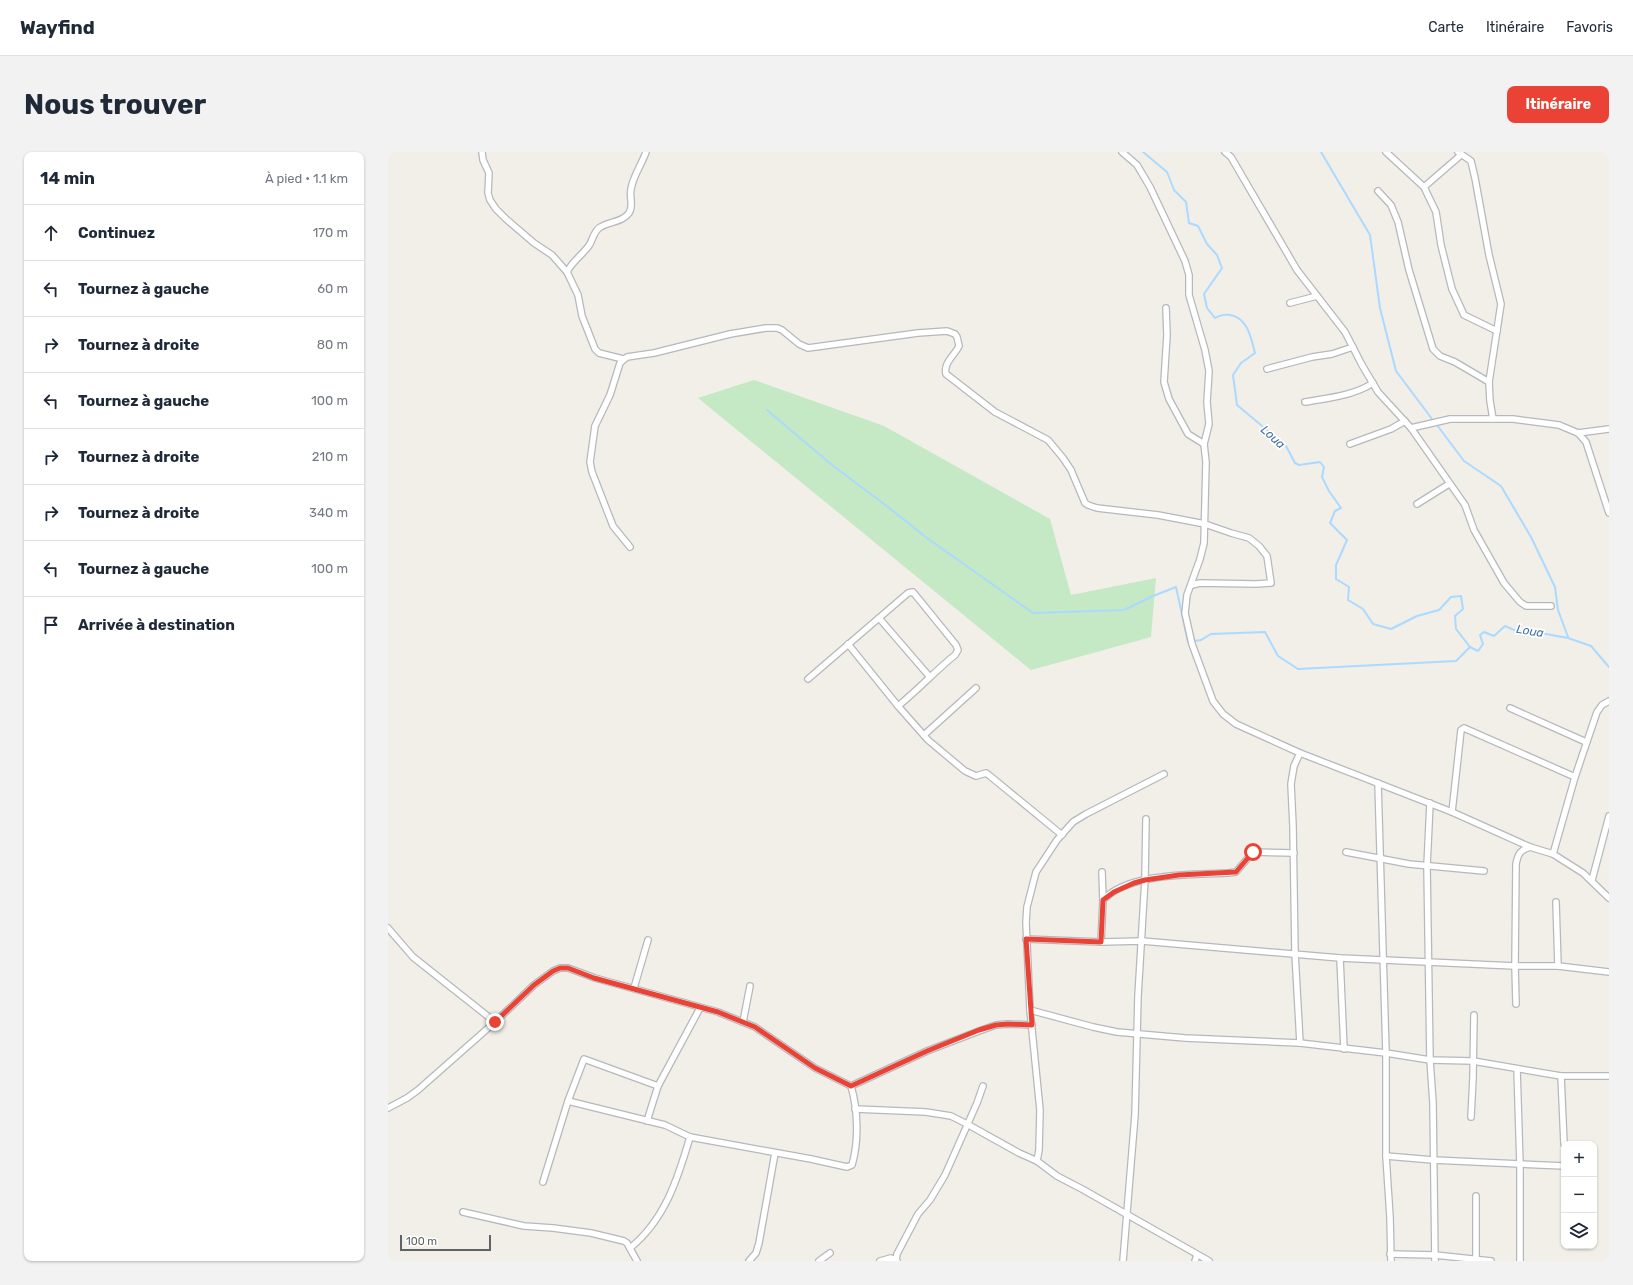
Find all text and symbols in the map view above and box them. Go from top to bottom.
text: Wayfind [20,16,95,39]
text: Carte [1428,19,1464,36]
text: Itinéraire [1486,19,1544,36]
text: Favoris [1566,19,1613,36]
button: Itinéraire [1507,86,1609,123]
text: Nous trouver [24,88,206,121]
text: 14 min [40,168,95,188]
text: À pied · 1.1 km [265,171,348,186]
icon: ahead [40,222,62,244]
text: Continuez [78,224,155,242]
text: 170 m [313,225,348,240]
icon: left [40,278,62,300]
text: Tournez à gauche [78,280,209,298]
text: 60 m [317,281,348,296]
icon: right [40,334,62,356]
text: Tournez à droite [78,336,199,354]
text: 80 m [317,337,348,352]
icon: left [40,390,62,412]
text: Tournez à gauche [78,392,209,410]
text: 100 m [311,393,348,408]
water label: Loua [1258,423,1288,451]
icon: right [40,446,62,468]
text: Tournez à droite [78,448,199,466]
text: 210 m [312,449,348,464]
icon: right [40,502,62,524]
text: Tournez à droite [78,504,199,522]
text: 340 m [309,505,348,520]
icon: left [40,558,62,580]
text: Tournez à gauche [78,560,209,578]
text: 100 m [311,561,348,576]
icon: arrive [40,614,62,636]
text: Arrivée à destination [78,616,235,634]
water label: Loua [1515,622,1545,640]
route start [1244,843,1262,861]
route end [486,1013,504,1031]
map controls [1561,1141,1597,1249]
button: + [1561,1141,1597,1177]
button: − [1561,1177,1597,1213]
button: layers [1561,1213,1597,1249]
scale bar [400,1233,491,1252]
text: 100 m [406,1235,437,1248]

